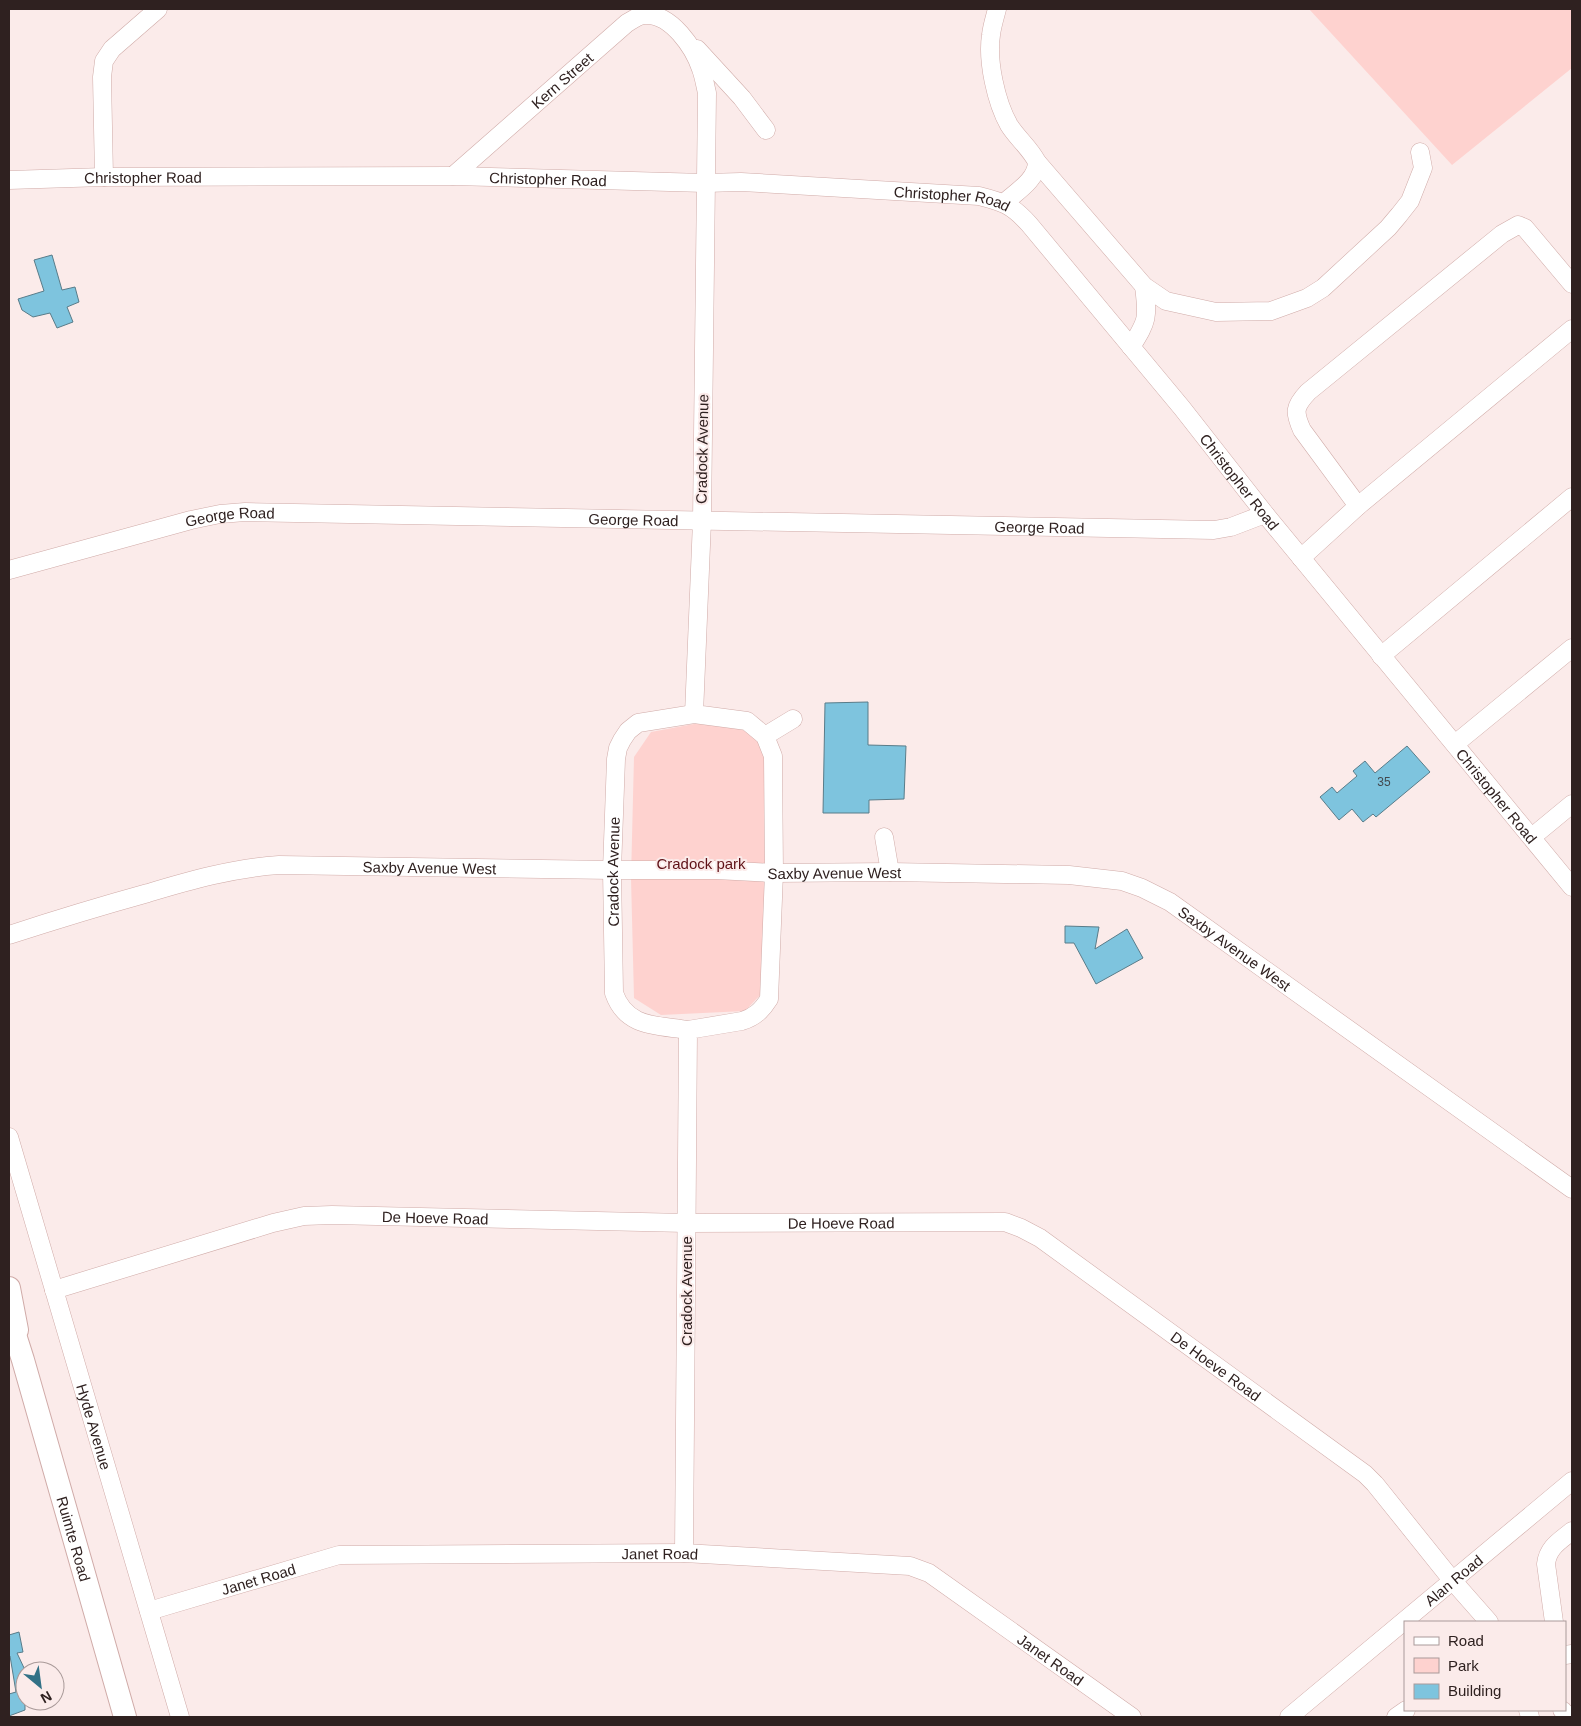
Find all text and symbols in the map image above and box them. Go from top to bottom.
street label: Kern Street [528,48,597,112]
street label: Christopher Road [84,168,202,186]
street label: Christopher Road [489,169,607,189]
street label: Christopher Road [893,183,1013,214]
street label: Cradock Avenue [693,394,711,504]
street label: Christopher Road [1197,430,1283,533]
street label: George Road [184,503,275,529]
street label: George Road [588,510,679,529]
street label: George Road [994,517,1085,536]
street label: Christopher Road [1453,745,1541,847]
house number: 35 [1377,775,1391,789]
street label: Cradock Avenue [603,816,622,927]
park label: Cradock park [656,855,746,872]
street label: Saxby Avenue West [363,858,497,877]
street label: Saxby Avenue West [767,863,902,882]
street label: Saxby Avenue West [1175,902,1295,994]
street label: De Hoeve Road [382,1208,489,1227]
street label: De Hoeve Road [788,1214,895,1231]
street label: Cradock Avenue [678,1236,695,1346]
street label: De Hoeve Road [1168,1328,1264,1404]
street label: Hyde Avenue [74,1382,115,1472]
street label: Ruimte Road [54,1494,94,1583]
street label: Janet Road [621,1544,699,1562]
street label: Alan Road [1421,1551,1486,1609]
street label: Janet Road [219,1560,298,1598]
legend [1404,1621,1566,1711]
street label: Janet Road [1015,1630,1087,1689]
text: Road [1448,1632,1484,1649]
text: Park [1448,1657,1479,1674]
north arrow [15,1661,65,1711]
text: Building [1448,1682,1501,1699]
text: N [38,1688,55,1707]

